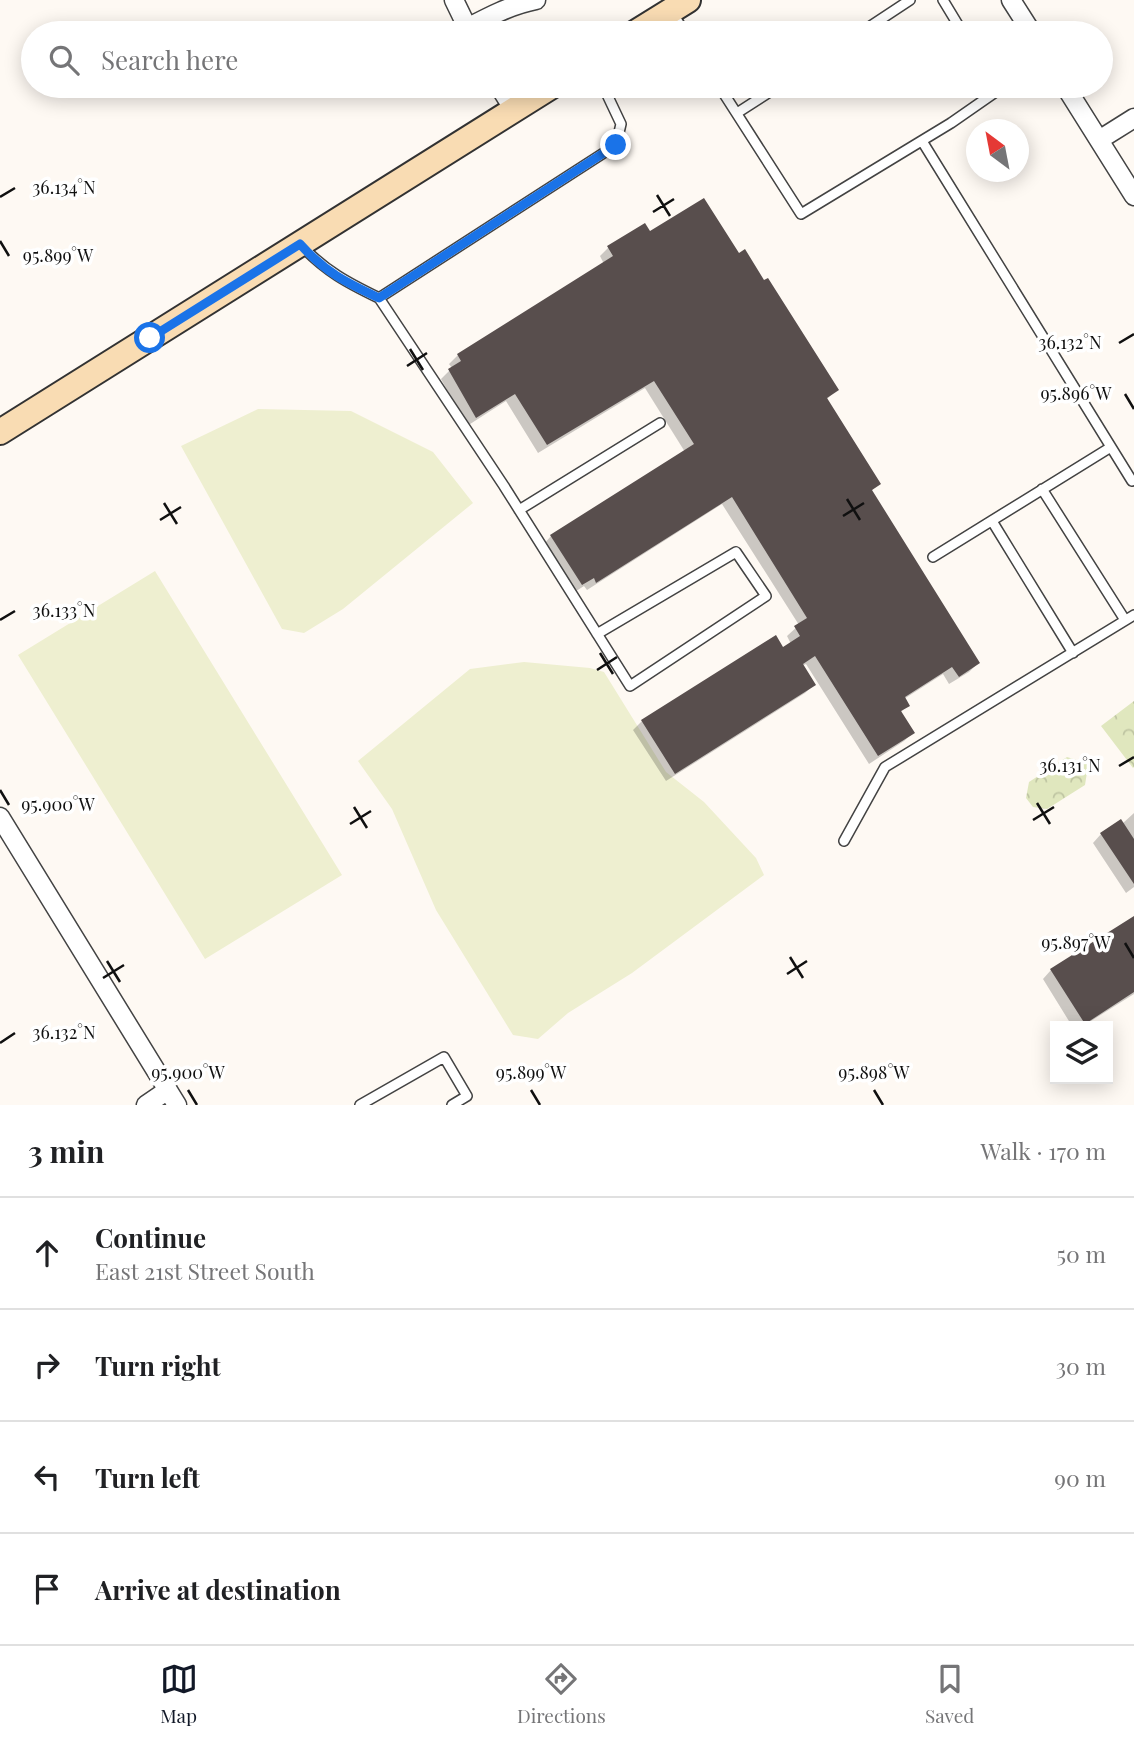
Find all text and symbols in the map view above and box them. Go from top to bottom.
search box [21,21,1113,98]
icon: search [45,41,83,79]
text: Search here [101,42,238,77]
north arrow [966,119,1029,182]
route end [600,129,631,160]
text: 36.134°N [32,175,96,199]
text: 95.899°W [23,243,94,267]
route start [134,322,165,353]
text: 36.132°N [1038,330,1102,354]
text: 95.896°W [1040,381,1112,405]
text: 36.133°N [33,598,96,622]
text: 36.131°N [1039,753,1101,777]
text: 95.900°W [21,792,96,816]
text: 95.897°W [1041,930,1111,954]
text: 36.132°N [32,1020,96,1044]
map controls [1050,1021,1113,1084]
button: layers [1050,1021,1113,1084]
text: 95.900°W [151,1060,226,1084]
text: 95.899°W [496,1060,567,1084]
text: 95.898°W [838,1060,910,1084]
text: 3 min [28,1131,104,1171]
text: Walk · 170 m [981,1135,1106,1166]
text: Continue [95,1220,206,1255]
icon: ahead [28,1234,66,1272]
text: 50 m [1057,1238,1106,1269]
text: East 21st Street South [95,1255,315,1286]
icon: right [28,1346,66,1384]
text: Turn right [95,1348,221,1383]
text: 30 m [1056,1350,1106,1381]
icon: left [28,1458,66,1496]
text: Turn left [95,1460,200,1495]
text: 90 m [1054,1462,1106,1493]
icon: arrive [28,1570,66,1608]
text: Arrive at destination [95,1572,341,1607]
tab: Map [160,1660,198,1728]
tab: Directions [517,1660,606,1728]
tab: Saved [925,1660,974,1728]

